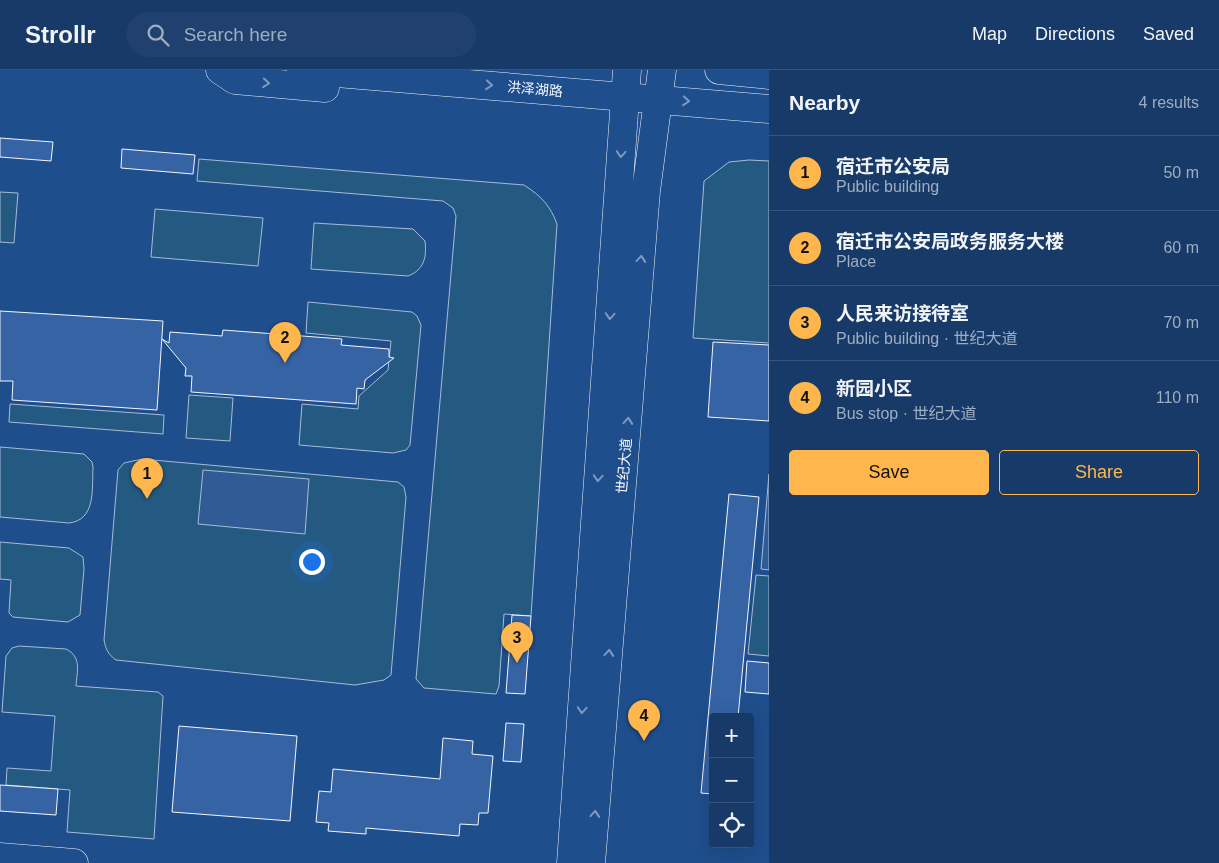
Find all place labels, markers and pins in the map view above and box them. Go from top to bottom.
pin: 2 [269,322,301,363]
pin: 1 [131,458,163,499]
pin: 3 [501,622,533,663]
pin: 4 [628,700,660,741]

